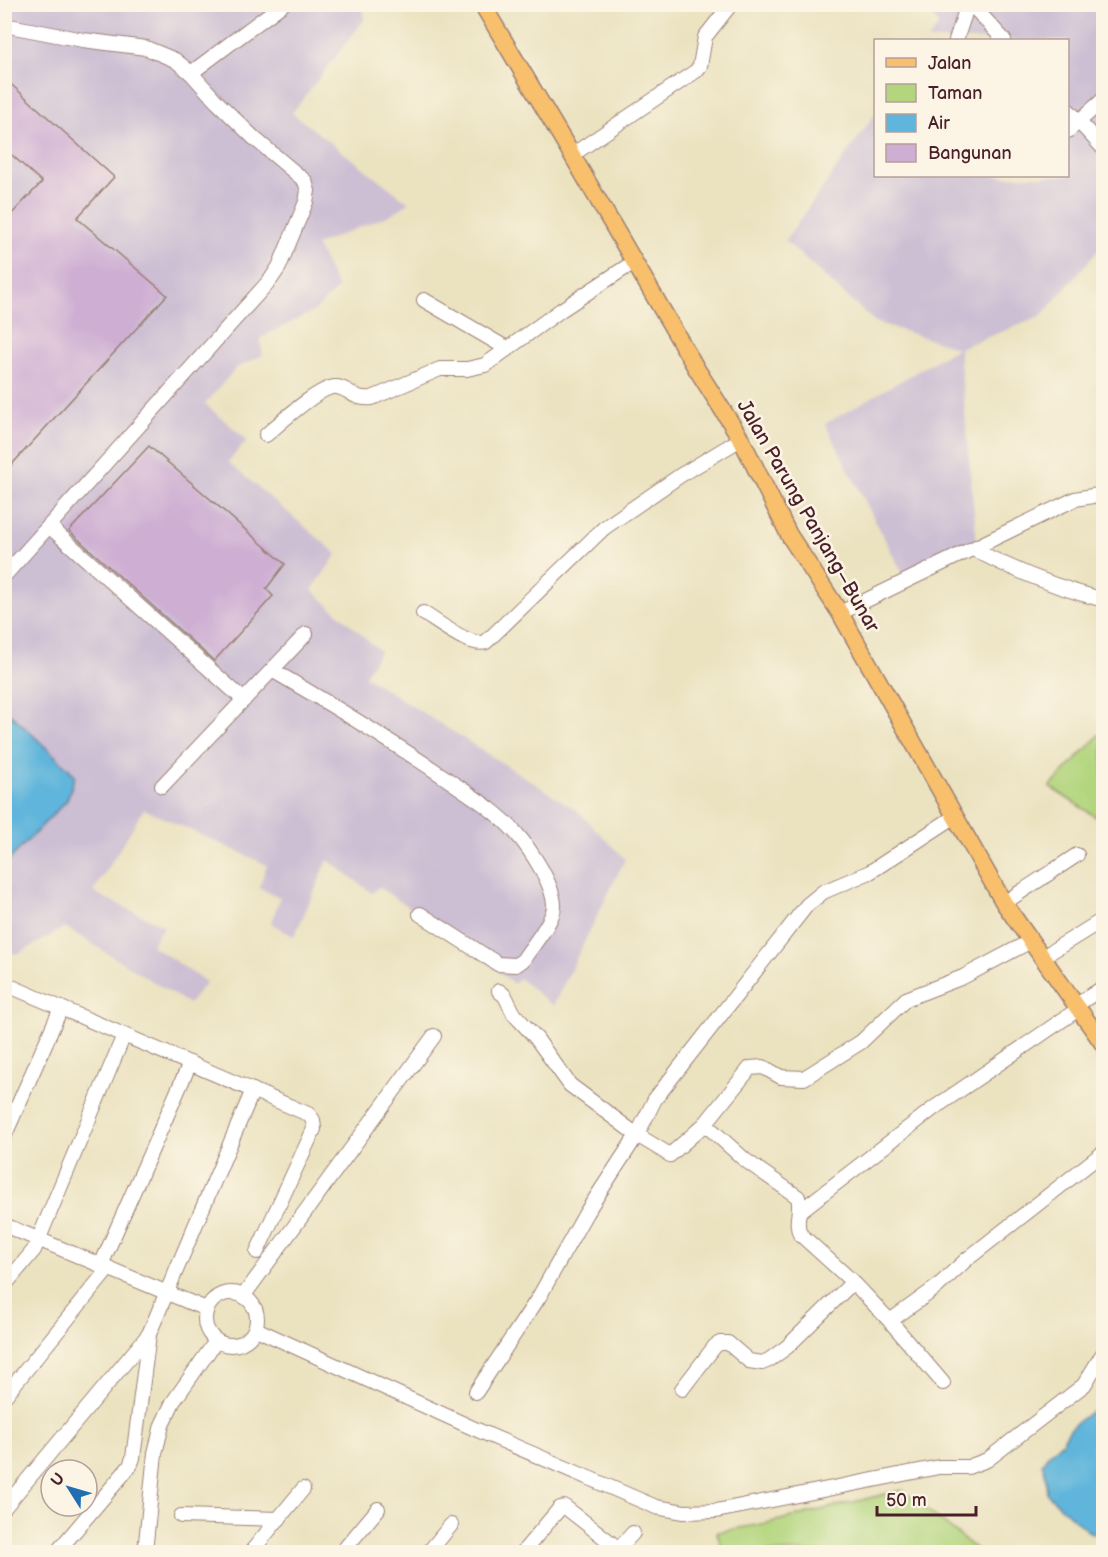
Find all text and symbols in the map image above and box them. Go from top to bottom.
legend [874,39,1069,177]
text: Jalan [928,53,971,74]
text: Taman [928,83,982,104]
text: Air [928,113,950,134]
text: Bangunan [928,143,1012,164]
street label: Jalan Parung Panjang–Bunar [731,395,885,637]
north arrow [39,1458,99,1518]
text: U [47,1470,69,1490]
scale bar [877,1479,976,1517]
text: 50 m [886,1490,927,1511]

